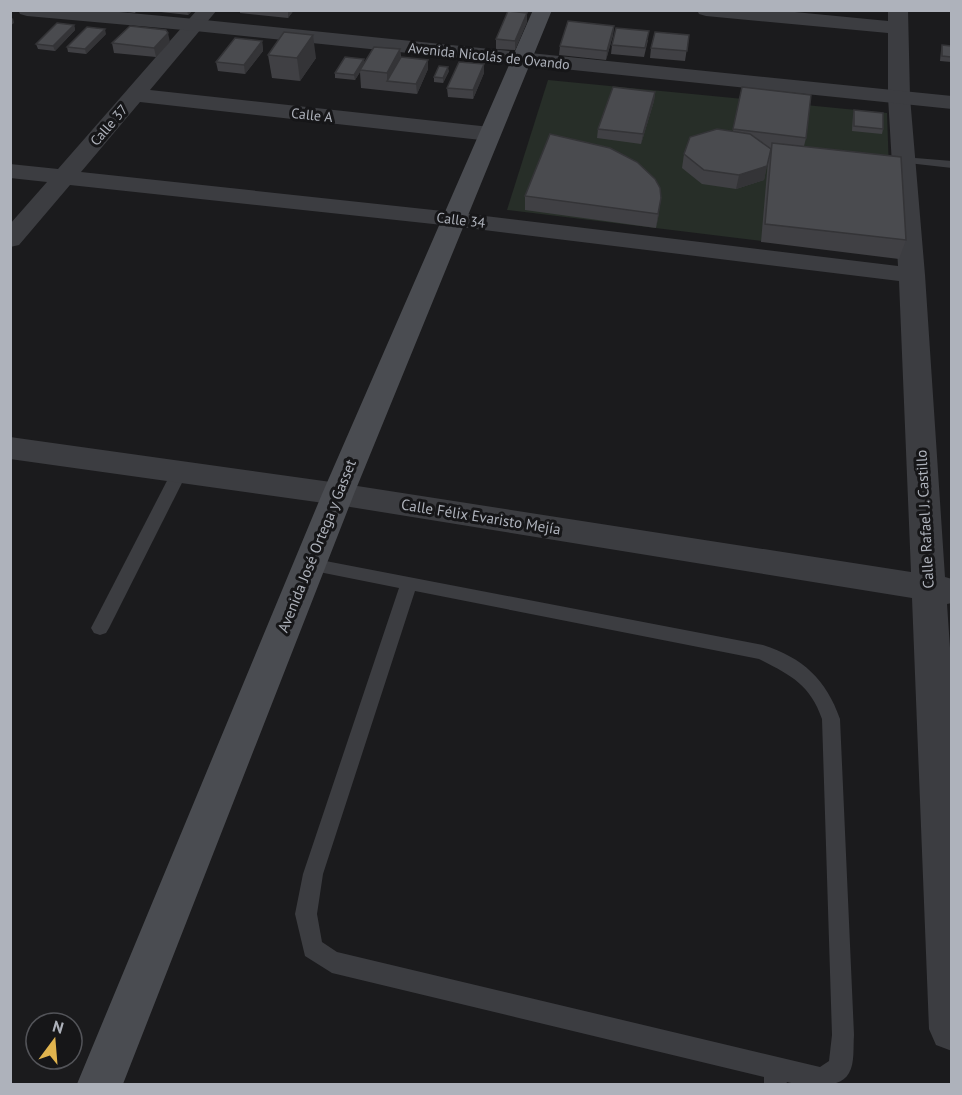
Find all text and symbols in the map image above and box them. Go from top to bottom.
street label: Avenida Nicolás de Ovando [407,39,571,73]
street label: Calle 37 [86,101,132,149]
street label: Calle A [290,104,334,126]
street label: Calle 34 [436,208,487,232]
street label: Calle Rafael J. Castillo [911,449,938,589]
street label: Avenida José Ortega y Gasset [273,457,360,635]
street label: Calle Félix Evaristo Mejía [400,495,562,539]
north arrow [24,1011,84,1071]
text: N [50,1016,66,1038]

